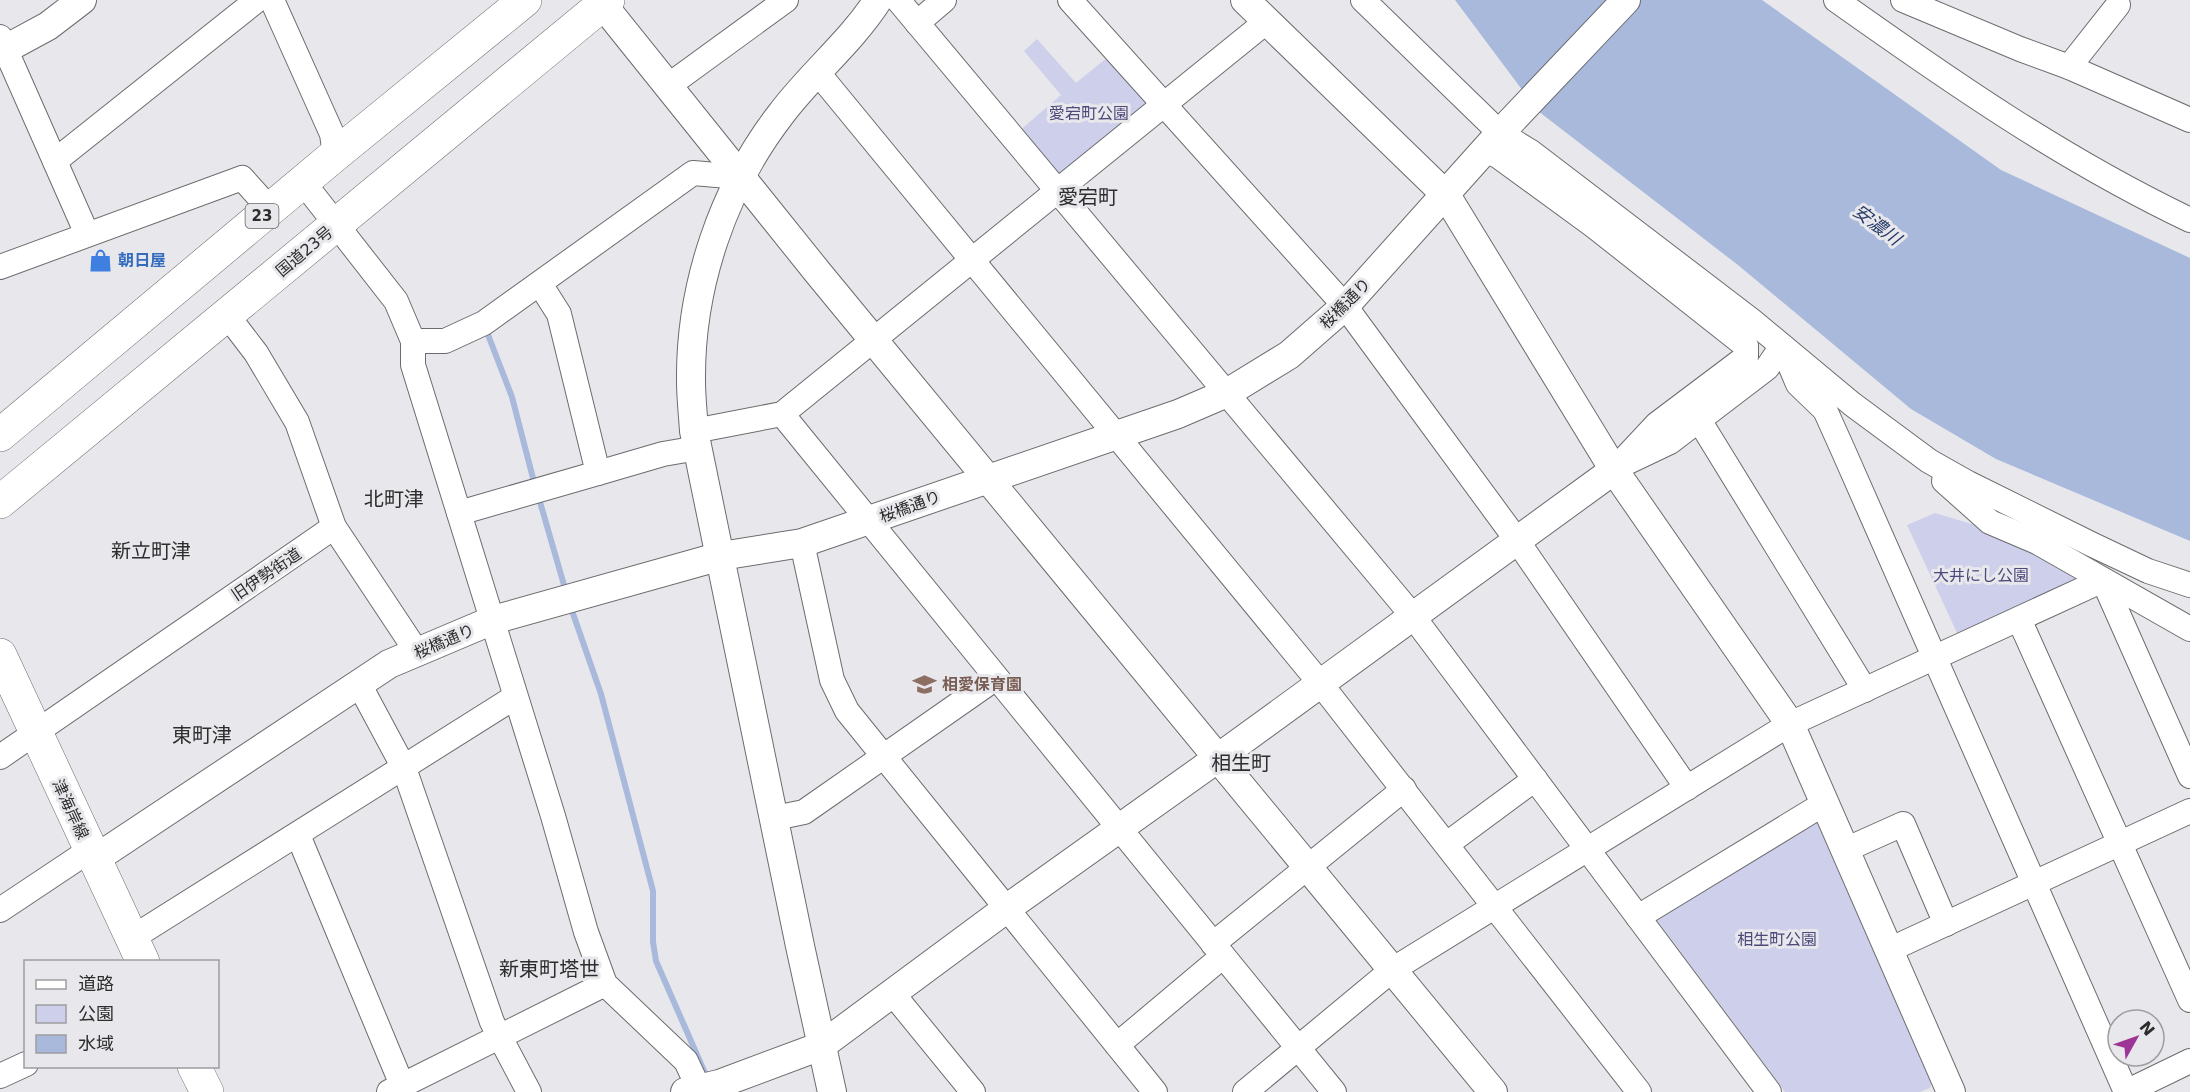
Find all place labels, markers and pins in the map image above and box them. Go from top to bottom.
shop icon: 朝日屋 [87,247,113,273]
place label: 朝日屋 [118,251,166,270]
school or university icon: 相愛保育園 [911,671,937,697]
place label: 相愛保育園 [942,675,1022,694]

